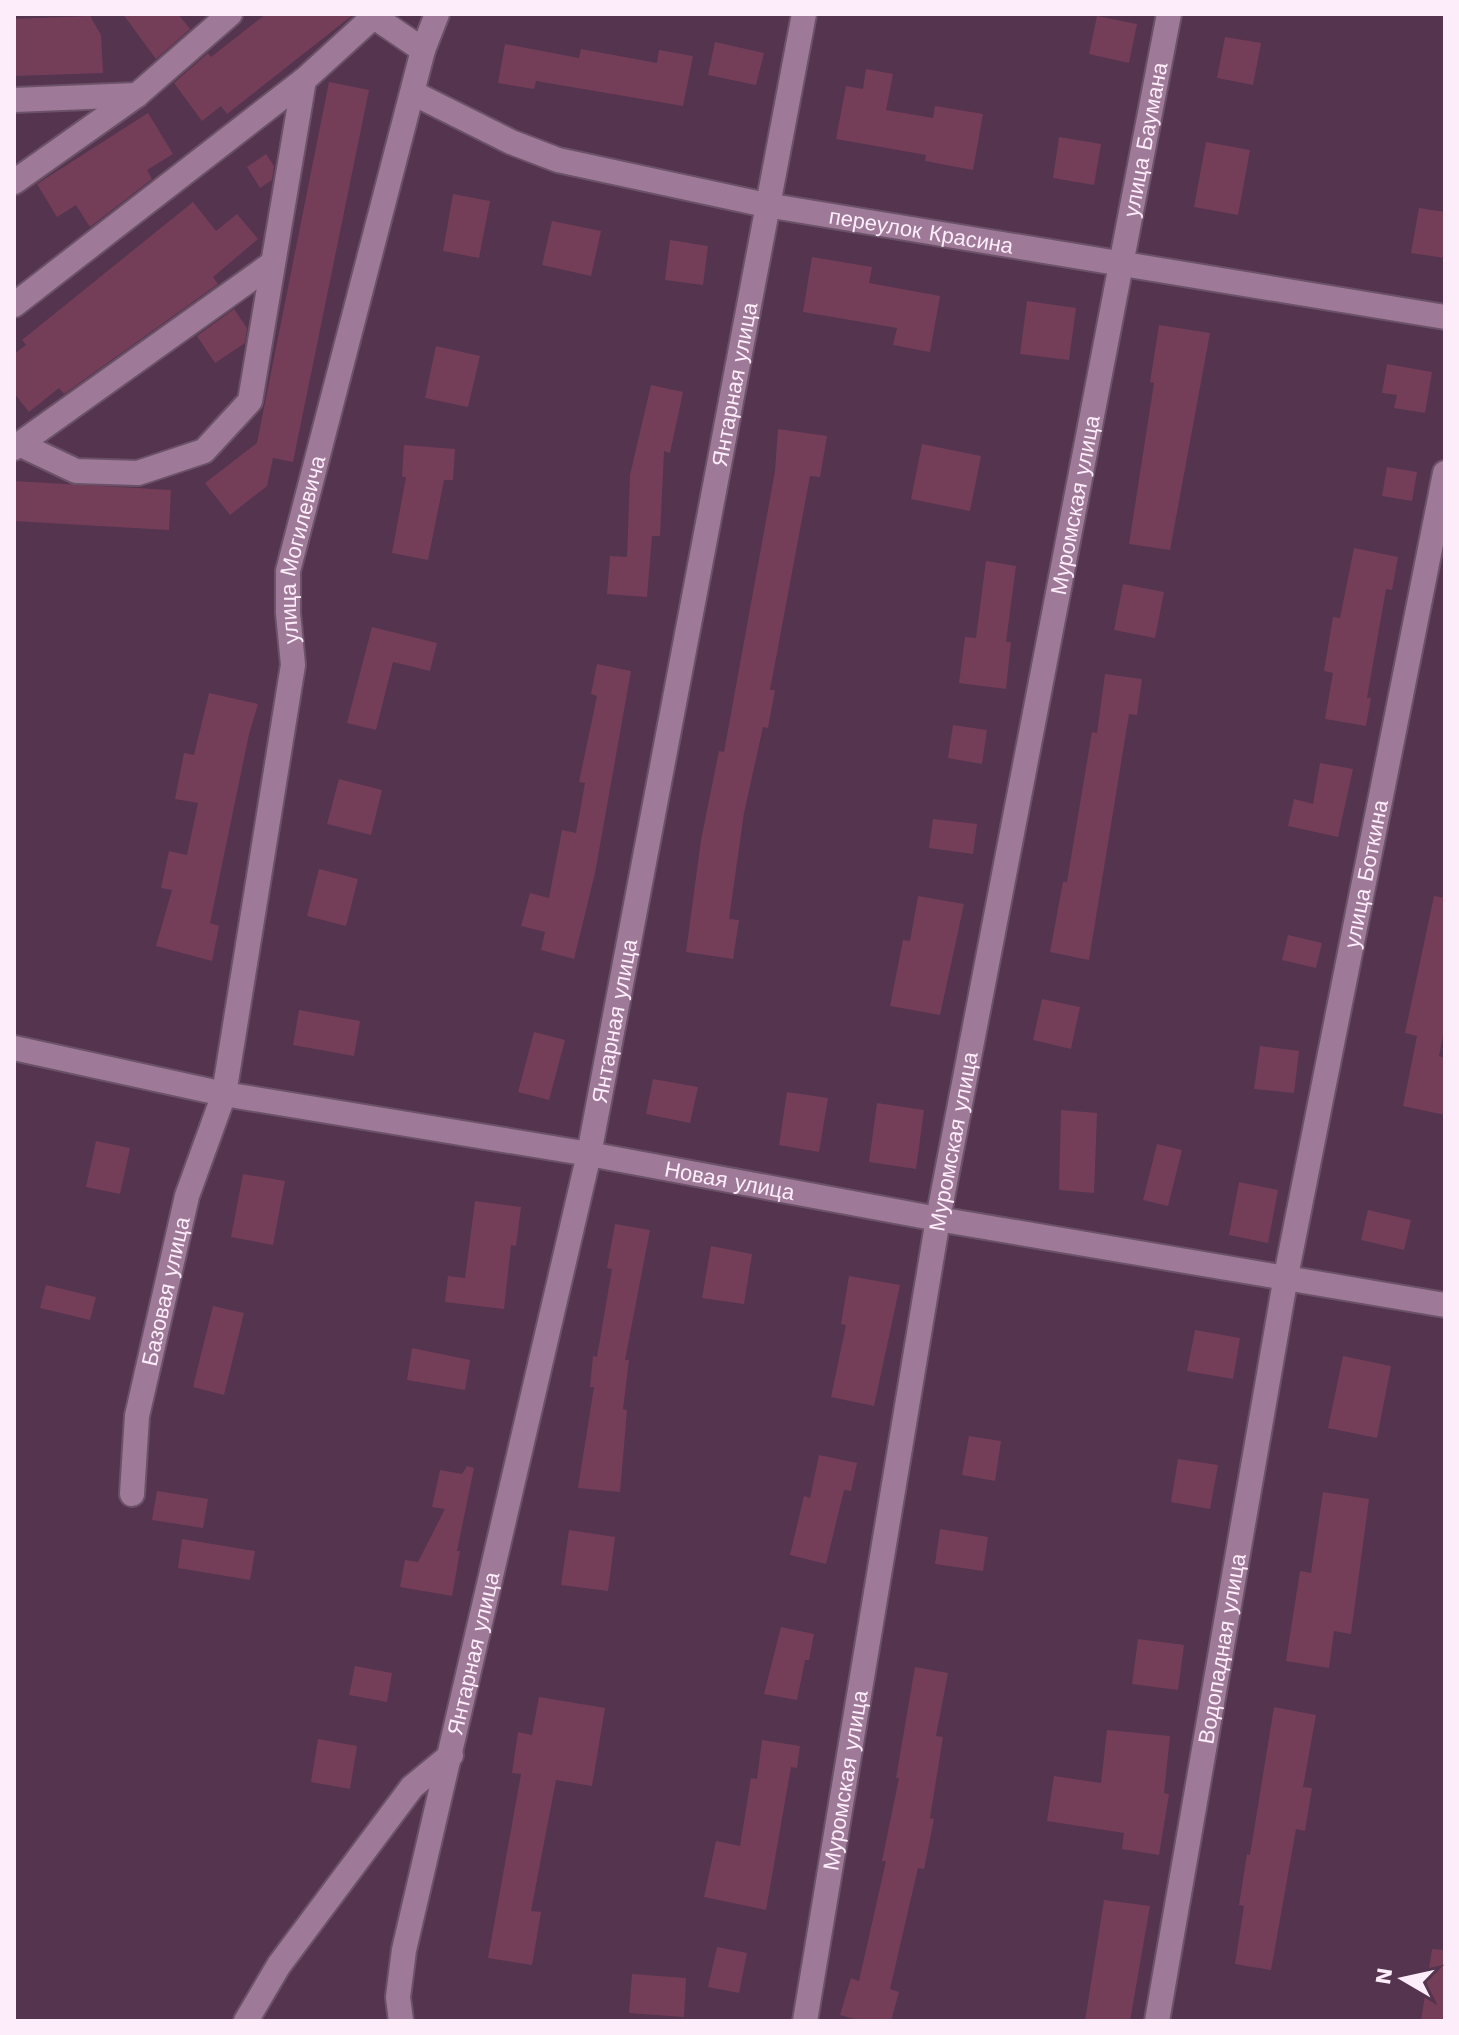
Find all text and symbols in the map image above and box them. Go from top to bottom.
street label: улица Баумана [1118,59,1172,219]
street label: переулок Красина [827,203,1016,258]
street label: Янтарная улица [706,299,762,469]
street label: Муромская улица [1045,412,1104,597]
street label: улица Могилевича [275,452,330,645]
street label: улица Боткина [1339,797,1393,950]
street label: Янтарная улица [586,936,642,1105]
street label: Муромская улица [924,1049,982,1233]
street label: Новая улица [663,1156,798,1205]
street label: Базовая улица [136,1214,195,1368]
street label: Водопадная улица [1193,1551,1250,1746]
street label: Янтарная улица [442,1569,504,1738]
street label: Муромская улица [818,1688,872,1872]
north arrow [1363,1939,1443,2019]
text: N [1370,1966,1397,1986]

